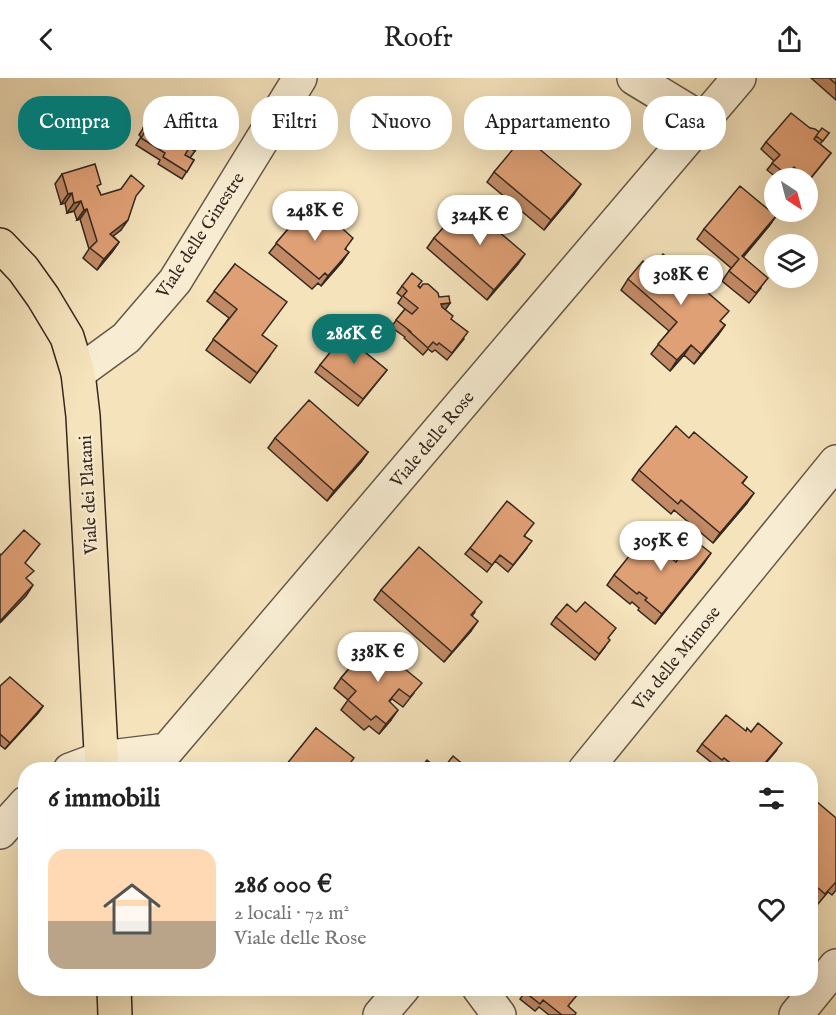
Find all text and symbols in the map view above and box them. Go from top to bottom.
text: Roofr [383,22,453,56]
icon: back [30,23,63,56]
icon: share [773,23,806,56]
chip: Compra [18,96,131,150]
chip: Affitta [143,96,239,150]
chip: Filtri [251,96,338,150]
chip: Nuovo [350,96,452,150]
chip: Appartamento [464,96,631,150]
chip: Casa [643,96,726,150]
north arrow [764,168,818,222]
map controls [764,168,818,288]
street label: Viale delle Ginestre [151,169,251,304]
pin: 248K € [266,191,364,242]
pin: 324K € [431,195,529,246]
text: 248K € [286,198,344,223]
text: 324K € [451,202,509,227]
button: layers [764,234,818,288]
pin: 308K € [632,255,730,306]
text: 308K € [653,262,709,287]
pin: 286K € [305,314,403,365]
text: 286K € [326,321,382,346]
street label: Viale delle Rose [385,387,480,494]
street label: Viale dei Platani [75,434,104,556]
pin: 305K € [612,521,710,572]
text: 305K € [633,528,689,553]
street label: Via delle Mimose [627,602,726,717]
pin: 338K € [329,632,427,683]
text: 338K € [351,639,405,664]
text: 6 immobili [48,782,161,815]
icon: filters [755,782,788,815]
text: 286 000 € [234,868,332,901]
icon: home [96,873,168,945]
icon: heart [755,893,788,926]
text: 2 locali · 72 m² [234,901,349,926]
text: Viale delle Rose [234,926,366,951]

